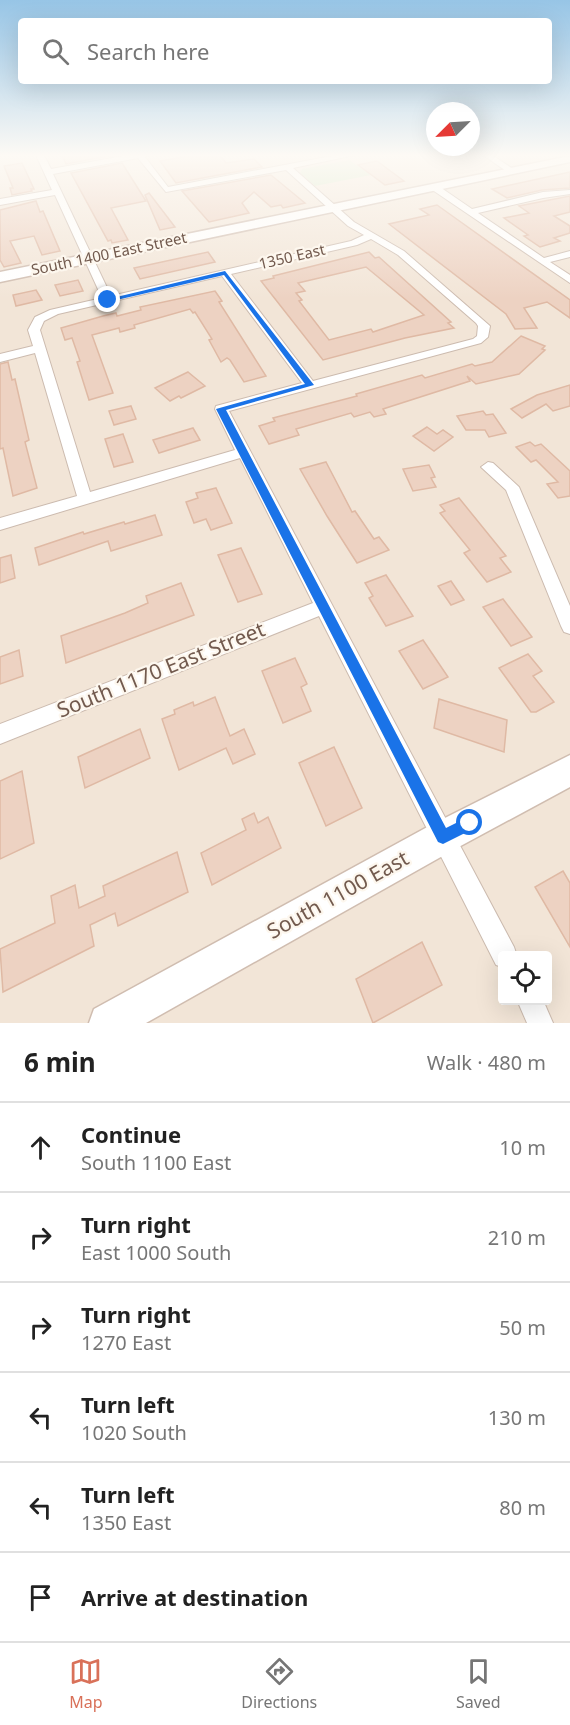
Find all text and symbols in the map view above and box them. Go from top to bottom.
search box [18,18,552,84]
icon: search [39,35,72,68]
text: Search here [87,36,209,66]
north arrow [426,102,480,156]
street label: South 1400 East Street [29,227,189,279]
street label: 1350 East [257,239,328,273]
route end [94,286,120,312]
street label: South 1170 East Street [52,614,269,724]
route start [456,809,482,835]
street label: South 1100 East [262,843,414,945]
map controls [498,951,552,1005]
button: locate [498,951,552,1005]
text: 6 min [24,1044,96,1080]
text: Walk · 480 m [427,1049,546,1076]
text: Continue [81,1119,181,1149]
icon: ahead [24,1131,57,1164]
text: 10 m [499,1134,546,1161]
text: South 1100 East [81,1149,231,1176]
text: Turn right [81,1209,191,1239]
icon: right [24,1221,57,1254]
text: 210 m [488,1224,546,1251]
text: East 1000 South [81,1239,231,1266]
text: Turn right [81,1299,191,1329]
icon: right [24,1311,57,1344]
text: 50 m [499,1314,546,1341]
text: 1270 East [81,1329,171,1356]
text: Turn left [81,1389,175,1419]
icon: left [24,1401,57,1434]
text: 130 m [488,1404,546,1431]
text: 1020 South [81,1419,187,1446]
text: Turn left [81,1479,175,1509]
icon: left [24,1491,57,1524]
text: 80 m [499,1494,546,1521]
text: 1350 East [81,1509,171,1536]
icon: arrive [24,1581,57,1614]
text: Arrive at destination [81,1582,308,1612]
tab: Map [69,1655,103,1713]
tab: Directions [241,1655,317,1713]
tab: Saved [456,1655,501,1713]

